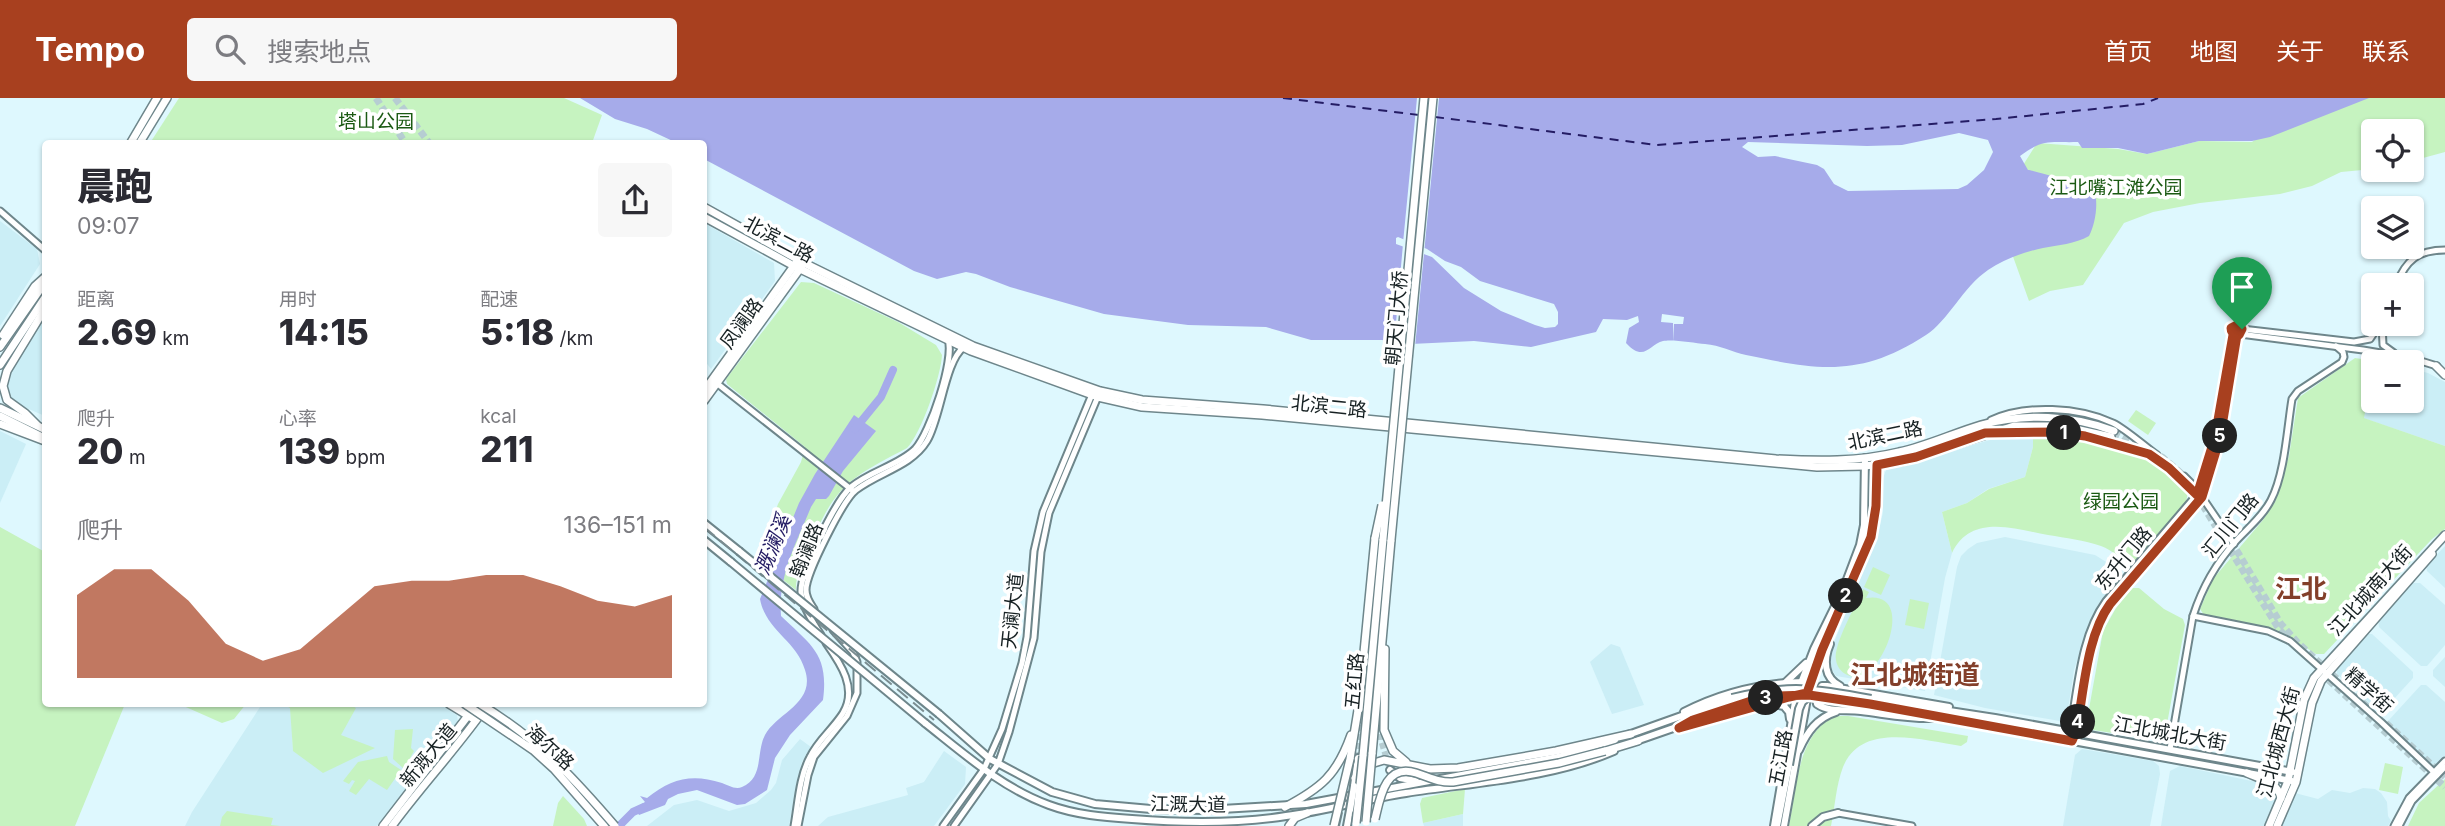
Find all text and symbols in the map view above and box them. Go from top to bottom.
search box [187,18,677,81]
text: Tempo [35,29,145,69]
icon: search [211,30,249,68]
text: 搜索地点 [267,36,371,67]
text: 首页 [2104,37,2152,66]
text: 地图 [2190,37,2238,66]
text: 关于 [2276,37,2324,66]
text: 联系 [2362,37,2410,66]
park label: 塔山公园 [338,110,414,133]
map controls [2361,119,2424,413]
button: locate [2361,119,2424,182]
text: 晨跑 [77,163,153,209]
button: share [598,163,672,237]
park label: 江北嘴江滩公园 [2049,176,2183,199]
button: layers [2361,196,2424,259]
street label: 北滨二路 [740,211,818,267]
text: 09:07 [77,212,139,240]
pin [2212,257,2272,329]
icon: arrive [2223,268,2261,306]
street label: 朝天门大桥 [1381,270,1412,366]
button: + [2361,273,2424,336]
text: 距离 [77,288,115,311]
text: 用时 [279,288,317,311]
text: 配速 [480,288,518,311]
street label: 凤澜路 [715,293,767,353]
text: 2.69 [77,311,157,353]
text: 14:15 [279,311,369,353]
text: 5:18 [480,311,554,353]
text: km [157,327,189,350]
text: /km [554,327,593,350]
button: − [2361,350,2424,413]
street label: 北滨二路 [1290,391,1368,422]
text: kcal [480,405,517,428]
text: 爬升 [77,407,115,430]
text: 心率 [279,407,317,430]
street label: 北滨二路 [1846,416,1925,455]
pin: 1 [2046,416,2082,450]
pin: 5 [2202,418,2238,454]
text: 1 [2059,421,2068,444]
text: 5 [2213,424,2226,447]
text: 211 [480,428,534,470]
text: 20 [77,430,124,472]
text: 139 [279,430,340,472]
text: m [124,446,146,469]
text: bpm [340,446,386,469]
street label: 汇川门路 [2198,489,2263,562]
park label: 绿园公园 [2083,490,2159,513]
water label: 溉澜溪 [749,509,797,579]
text: 136–151 m [563,511,672,539]
text: 爬升 [77,516,123,544]
street label: 翰澜路 [785,519,828,581]
street label: 东升门路 [2090,522,2157,595]
street label: 江北城南大街 [2324,540,2417,640]
street label: 天澜大道 [997,572,1028,650]
district label: 江北 [2275,573,2327,604]
pin: 2 [1828,578,1864,614]
text: 2 [1840,584,1851,607]
street label: 五红路 [1341,652,1368,710]
district label: 江北城街道 [1850,659,1980,690]
street label: 精学街 [2340,663,2398,718]
pin: 3 [1748,680,1784,716]
street label: 江北城西大街 [2253,684,2304,800]
text: 3 [1759,686,1772,709]
pin: 4 [2060,704,2096,740]
text: 4 [2071,710,2084,733]
street label: 江北城北大街 [2112,712,2228,755]
street label: 新溉大道 [395,719,462,792]
street label: 海尔路 [521,720,579,775]
street label: 五江路 [1764,728,1797,788]
street label: 江溉大道 [1150,792,1226,817]

